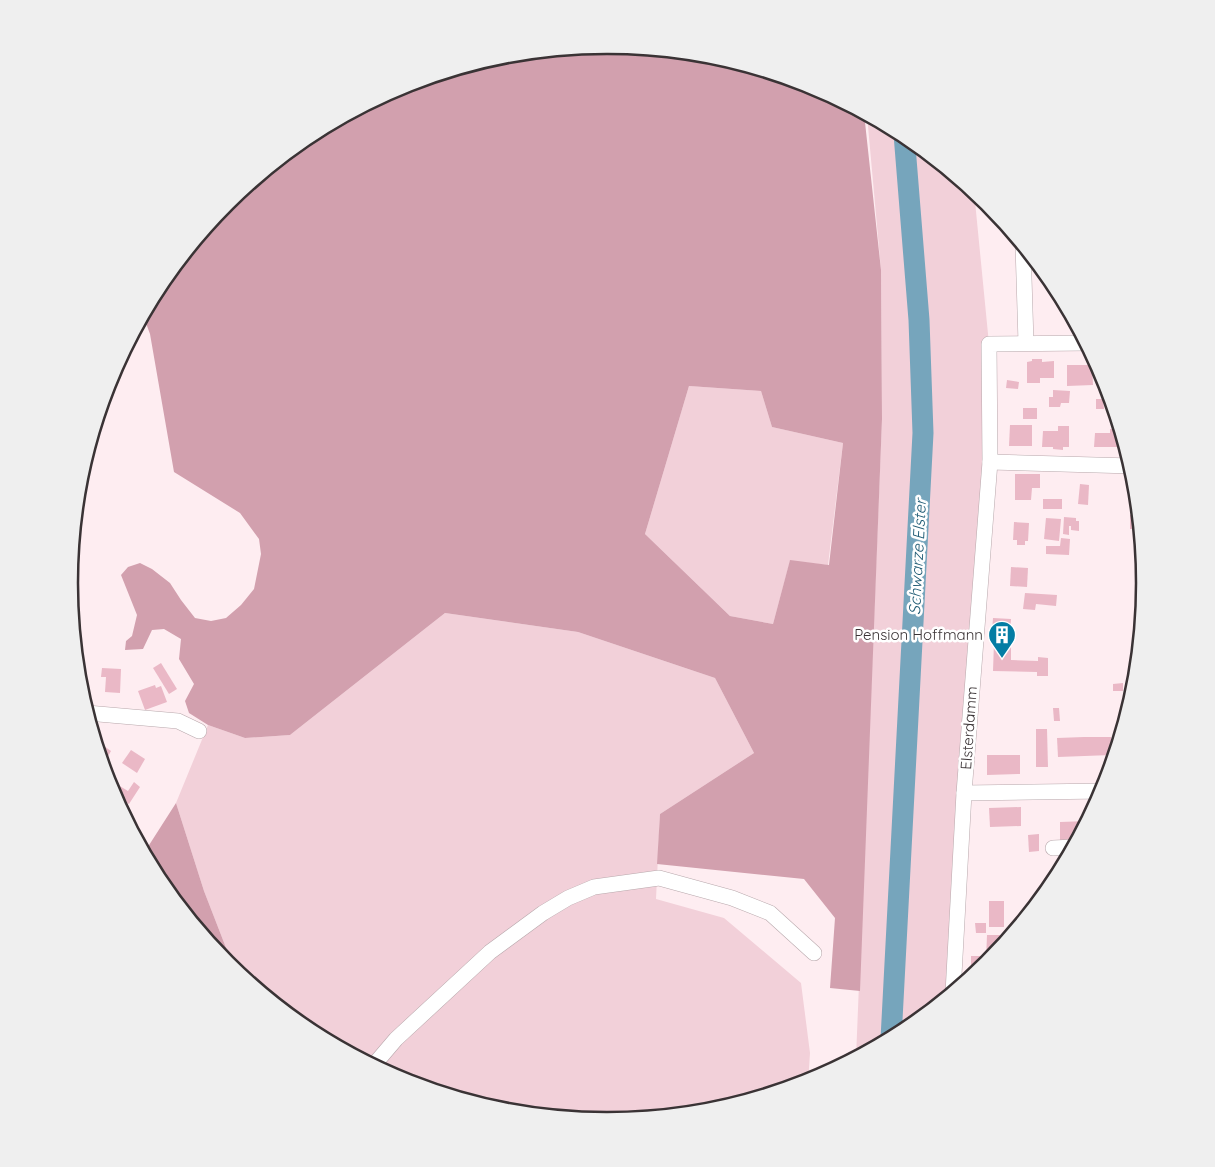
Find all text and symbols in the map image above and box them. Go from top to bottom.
water label: Schwarze Elster [904,497,930,615]
building icon: Pension Hoffmann [987,620,1017,659]
place label: Pension Hoffmann [854,625,983,644]
street label: Elsterdamm [956,686,981,770]

